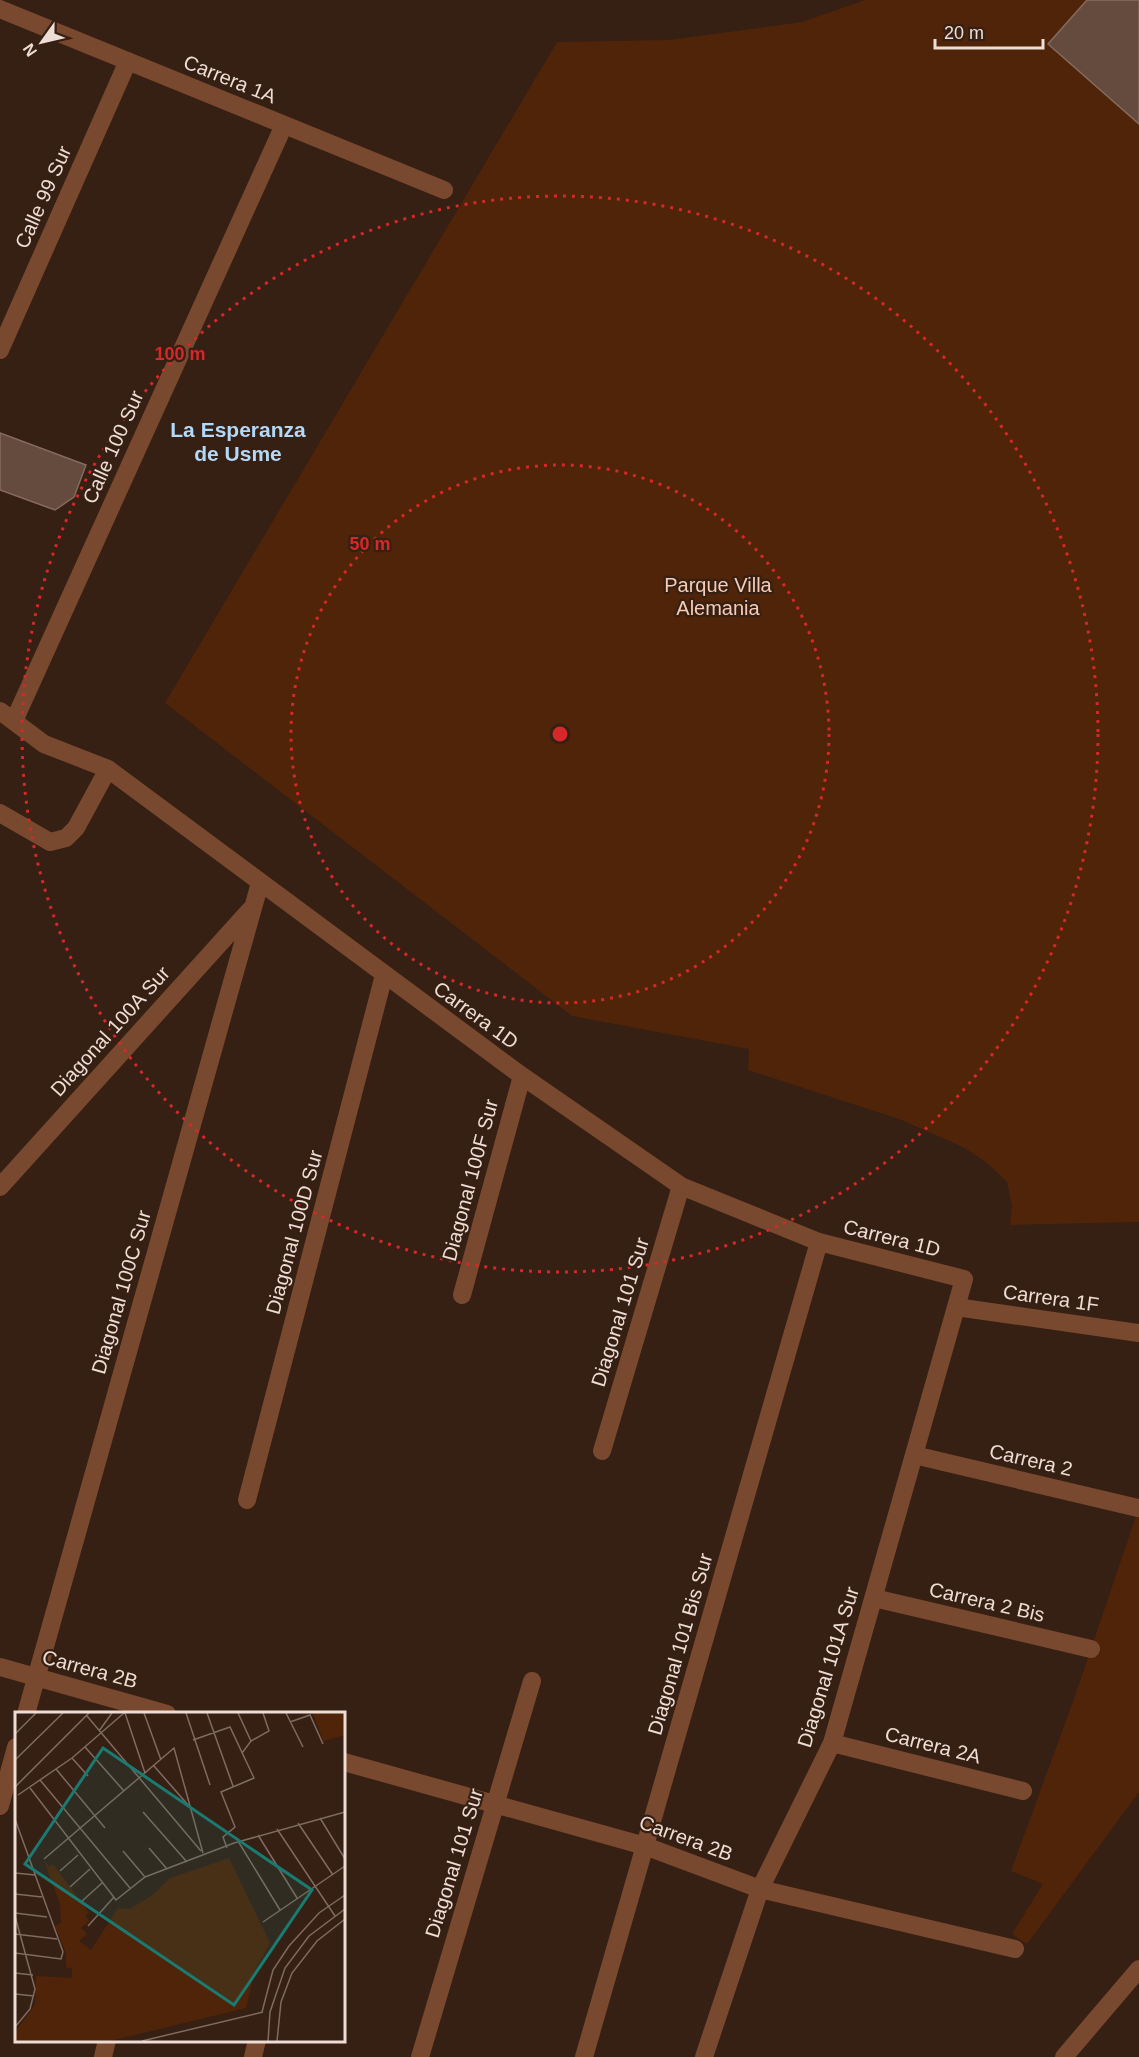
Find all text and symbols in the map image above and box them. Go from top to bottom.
north arrow [12,12,72,72]
scale bar [935,12,1043,50]
text: 20 m [944,23,984,43]
text: N [20,41,40,60]
street label: Carrera 1A [181,50,280,108]
street label: Calle 99 Sur [11,142,76,252]
text: 100 m [154,344,206,364]
street label: Calle 100 Sur [78,387,148,507]
district label: La Esperanza de Usme [170,418,306,465]
text: 50 m [349,534,391,554]
park label: Parque Villa Alemania [664,574,773,619]
centre of rings [550,724,570,744]
street label: Diagonal 100A Sur [46,961,174,1100]
street label: Carrera 1D [430,977,522,1053]
street label: Diagonal 100F Sur [438,1096,502,1263]
street label: Diagonal 100D Sur [262,1147,327,1316]
street label: Diagonal 100C Sur [87,1207,155,1376]
street label: Carrera 1D [841,1215,943,1261]
street label: Diagonal 101 Sur [587,1235,653,1389]
street label: Carrera 1F [1002,1280,1100,1316]
street label: Carrera 2 [987,1440,1075,1480]
street label: Diagonal 101 Bis Sur [644,1550,717,1737]
street label: Carrera 2 Bis [927,1578,1047,1626]
street label: Diagonal 101A Sur [793,1584,863,1750]
street label: Carrera 2B [40,1646,140,1692]
inset map [15,1712,345,2042]
street label: Carrera 2A [883,1722,984,1768]
street label: Diagonal 101 Sur [421,1786,487,1940]
street label: Carrera 2B [636,1811,736,1865]

